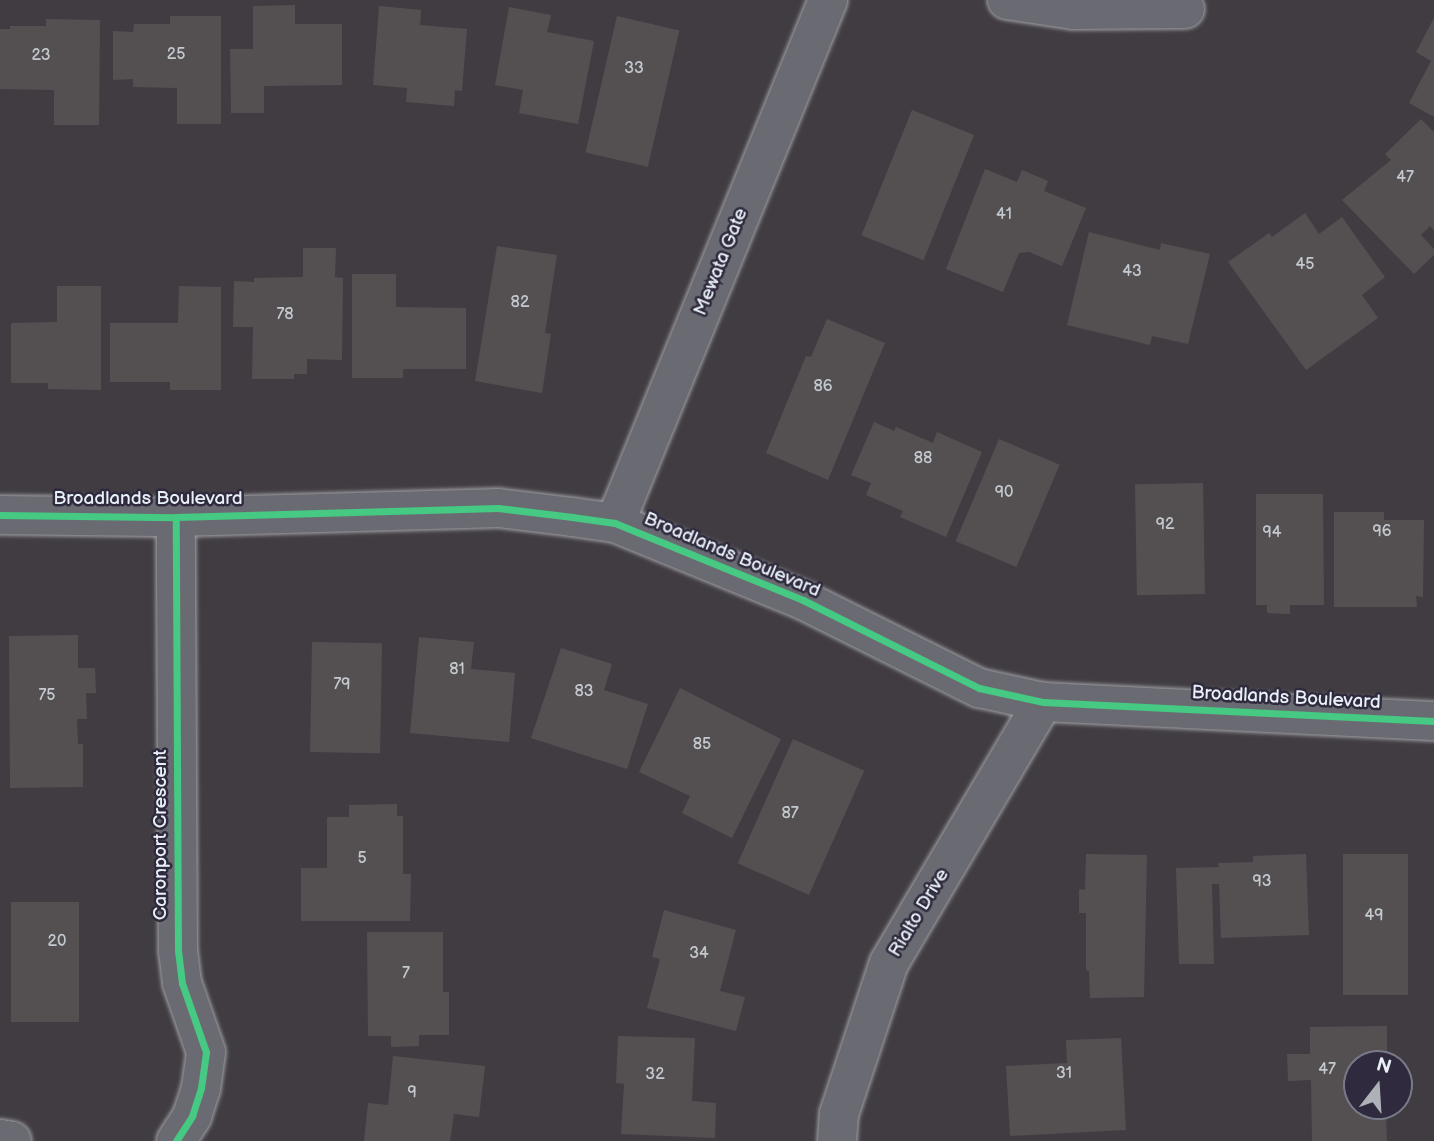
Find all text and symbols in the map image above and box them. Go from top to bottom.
house number: 25 [167,45,185,65]
house number: 23 [32,46,50,66]
house number: 33 [624,59,644,79]
house number: 47 [1396,168,1414,188]
street label: Mewata Gate [689,205,753,319]
house number: 41 [996,205,1012,225]
house number: 45 [1296,255,1314,275]
house number: 43 [1122,262,1142,282]
house number: 82 [511,293,529,313]
house number: 78 [276,305,294,325]
house number: 86 [813,377,833,397]
house number: 88 [914,449,932,469]
house number: 90 [995,483,1013,503]
street label: Broadlands Boulevard [53,488,243,510]
street label: Broadlands Boulevard [640,507,824,603]
house number: 92 [1156,515,1174,535]
house number: 96 [1372,522,1392,542]
house number: 94 [1262,523,1282,543]
house number: 81 [449,660,465,680]
house number: 79 [333,675,351,695]
house number: 83 [574,682,594,702]
street label: Broadlands Boulevard [1191,682,1381,714]
house number: 75 [38,686,56,706]
house number: 85 [693,735,711,755]
street label: Caronport Crescent [150,750,172,920]
house number: 87 [781,804,799,824]
house number: 5 [357,849,367,869]
street label: Rialto Drive [884,865,954,961]
house number: 93 [1252,872,1272,892]
house number: 49 [1364,906,1384,926]
house number: 20 [48,932,66,952]
house number: 34 [689,944,709,964]
house number: 7 [402,964,410,984]
north arrow [1343,1050,1413,1120]
text: N [1374,1053,1394,1079]
house number: 47 [1318,1060,1336,1080]
house number: 31 [1056,1064,1072,1084]
house number: 32 [645,1065,665,1085]
house number: 9 [407,1083,417,1103]

